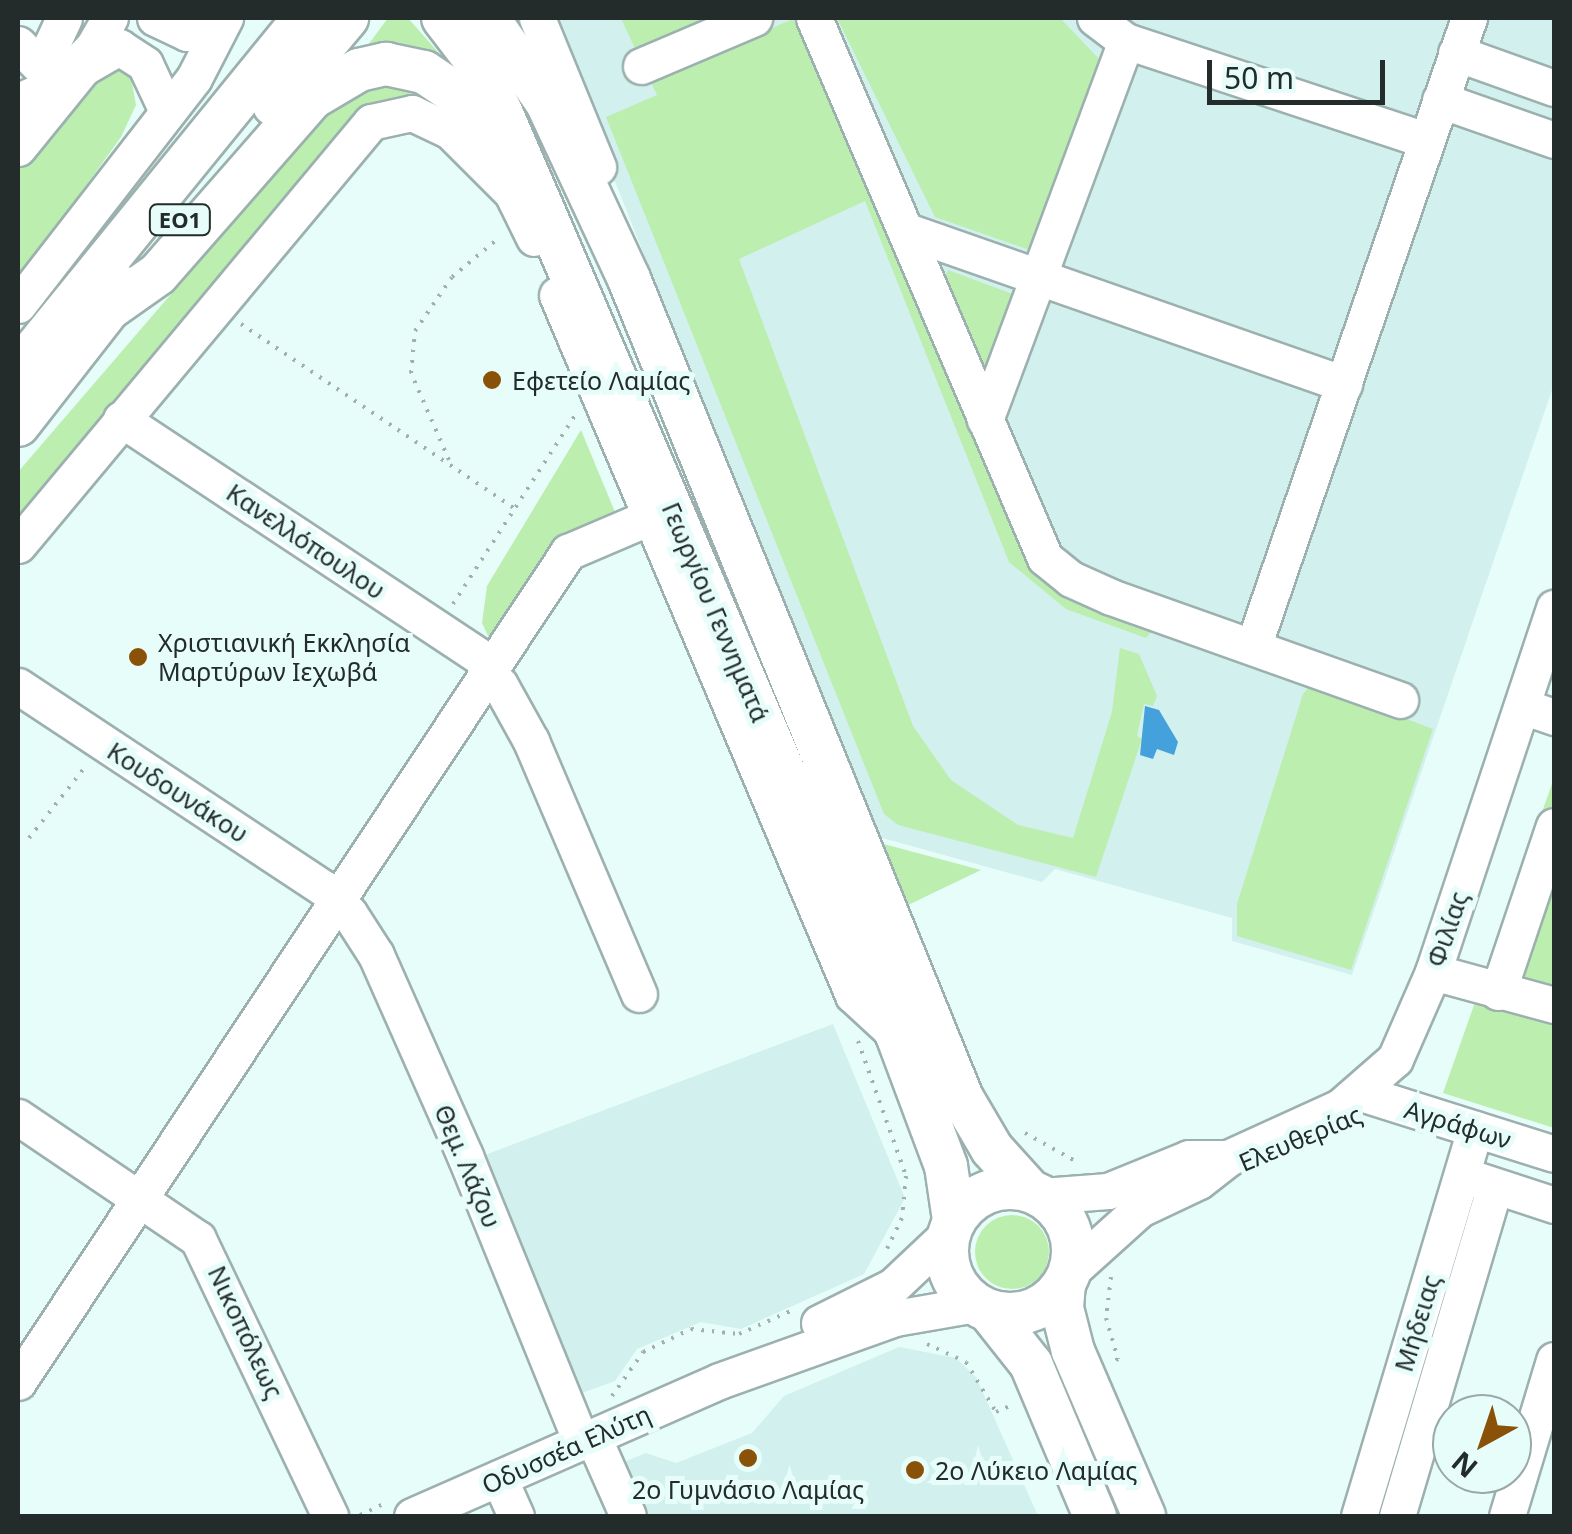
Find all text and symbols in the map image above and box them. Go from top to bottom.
scale bar [1212,40,1390,102]
text: 50 m [1224,57,1294,98]
road number: ΕΟ1 [148,203,212,237]
place label: Εφετείο Λαμίας [512,365,690,395]
marker: Εφετείο Λαμίας [481,369,503,391]
street label: Κανελλόπουλου [221,477,391,605]
street label: Γεωργίου Γεννηματά [656,498,776,726]
place label: Χριστιανική Εκκλησία Μαρτύρων Ιεχωβά [158,628,410,687]
marker: Χριστιανική Εκκλησία Μαρτύρων Ιεχωβά [127,646,149,668]
street label: Κουδουνάκου [102,735,254,849]
street label: Φιλίας [1420,887,1474,971]
street label: Αγράφων [1401,1094,1515,1154]
street label: Ελευθερίας [1234,1099,1366,1177]
street label: Θεμ. Λάζου [429,1100,507,1232]
street label: Νικοπόλεως [202,1261,290,1403]
street label: Μήδειας [1388,1271,1446,1375]
north arrow [1432,1394,1532,1494]
street label: Οδυσσέα Ελύτη [477,1398,655,1500]
text: N [1443,1444,1485,1487]
marker: 2ο Γυμνάσιο Λαμίας [737,1447,759,1469]
place label: 2ο Λύκειο Λαμίας [935,1455,1137,1485]
marker: 2ο Λύκειο Λαμίας [904,1459,926,1481]
place label: 2ο Γυμνάσιο Λαμίας [632,1474,864,1504]

